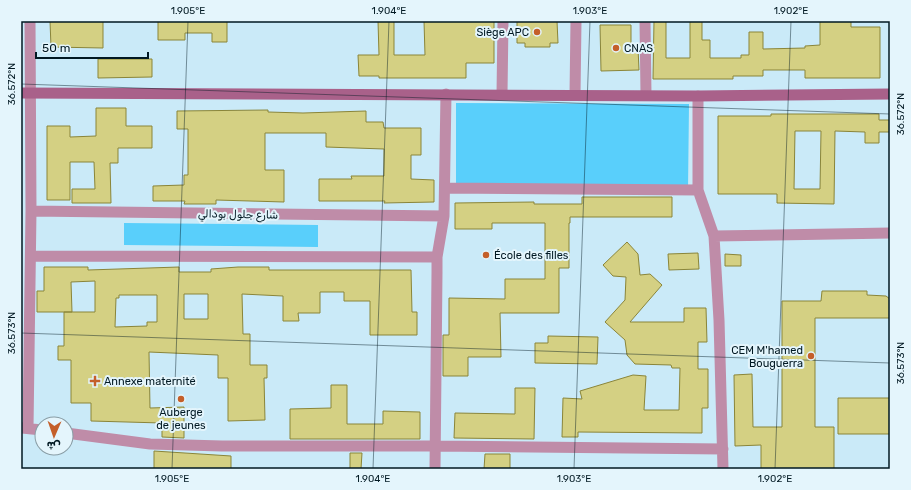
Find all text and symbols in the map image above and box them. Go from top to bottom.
text: 1.905°E [171,5,205,17]
text: 1.904°E [372,5,406,17]
text: 1.903°E [573,5,607,17]
text: 1.902°E [774,5,808,17]
place label: Siège APC [476,26,529,39]
marker: Siège APC [532,27,542,37]
scale bar [36,34,148,60]
text: 50 m [42,41,70,55]
place label: CNAS [624,42,653,55]
marker: CNAS [611,43,621,53]
text: 36.572°N [6,63,18,105]
text: 36.572°N [895,93,907,135]
street label: شارع جلول بودالي [198,207,278,224]
place label: École des filles [494,249,569,262]
marker: École des filles [481,250,491,260]
text: 36.573°N [6,312,18,354]
text: 36.573°N [895,342,907,384]
place label: CEM M'hamed Bouguerra [731,344,803,370]
marker: CEM M'hamed Bouguerra [806,351,816,361]
marker: Annexe maternité [89,375,101,387]
place label: Annexe maternité [104,375,196,388]
marker: Auberge de jeunes [176,394,186,404]
place label: Auberge de jeunes [156,406,206,432]
north arrow [34,416,74,456]
text: ش [46,439,61,452]
text: 1.905°E [155,473,189,485]
text: 1.904°E [356,473,390,485]
text: 1.903°E [557,473,591,485]
text: 1.902°E [758,473,792,485]

